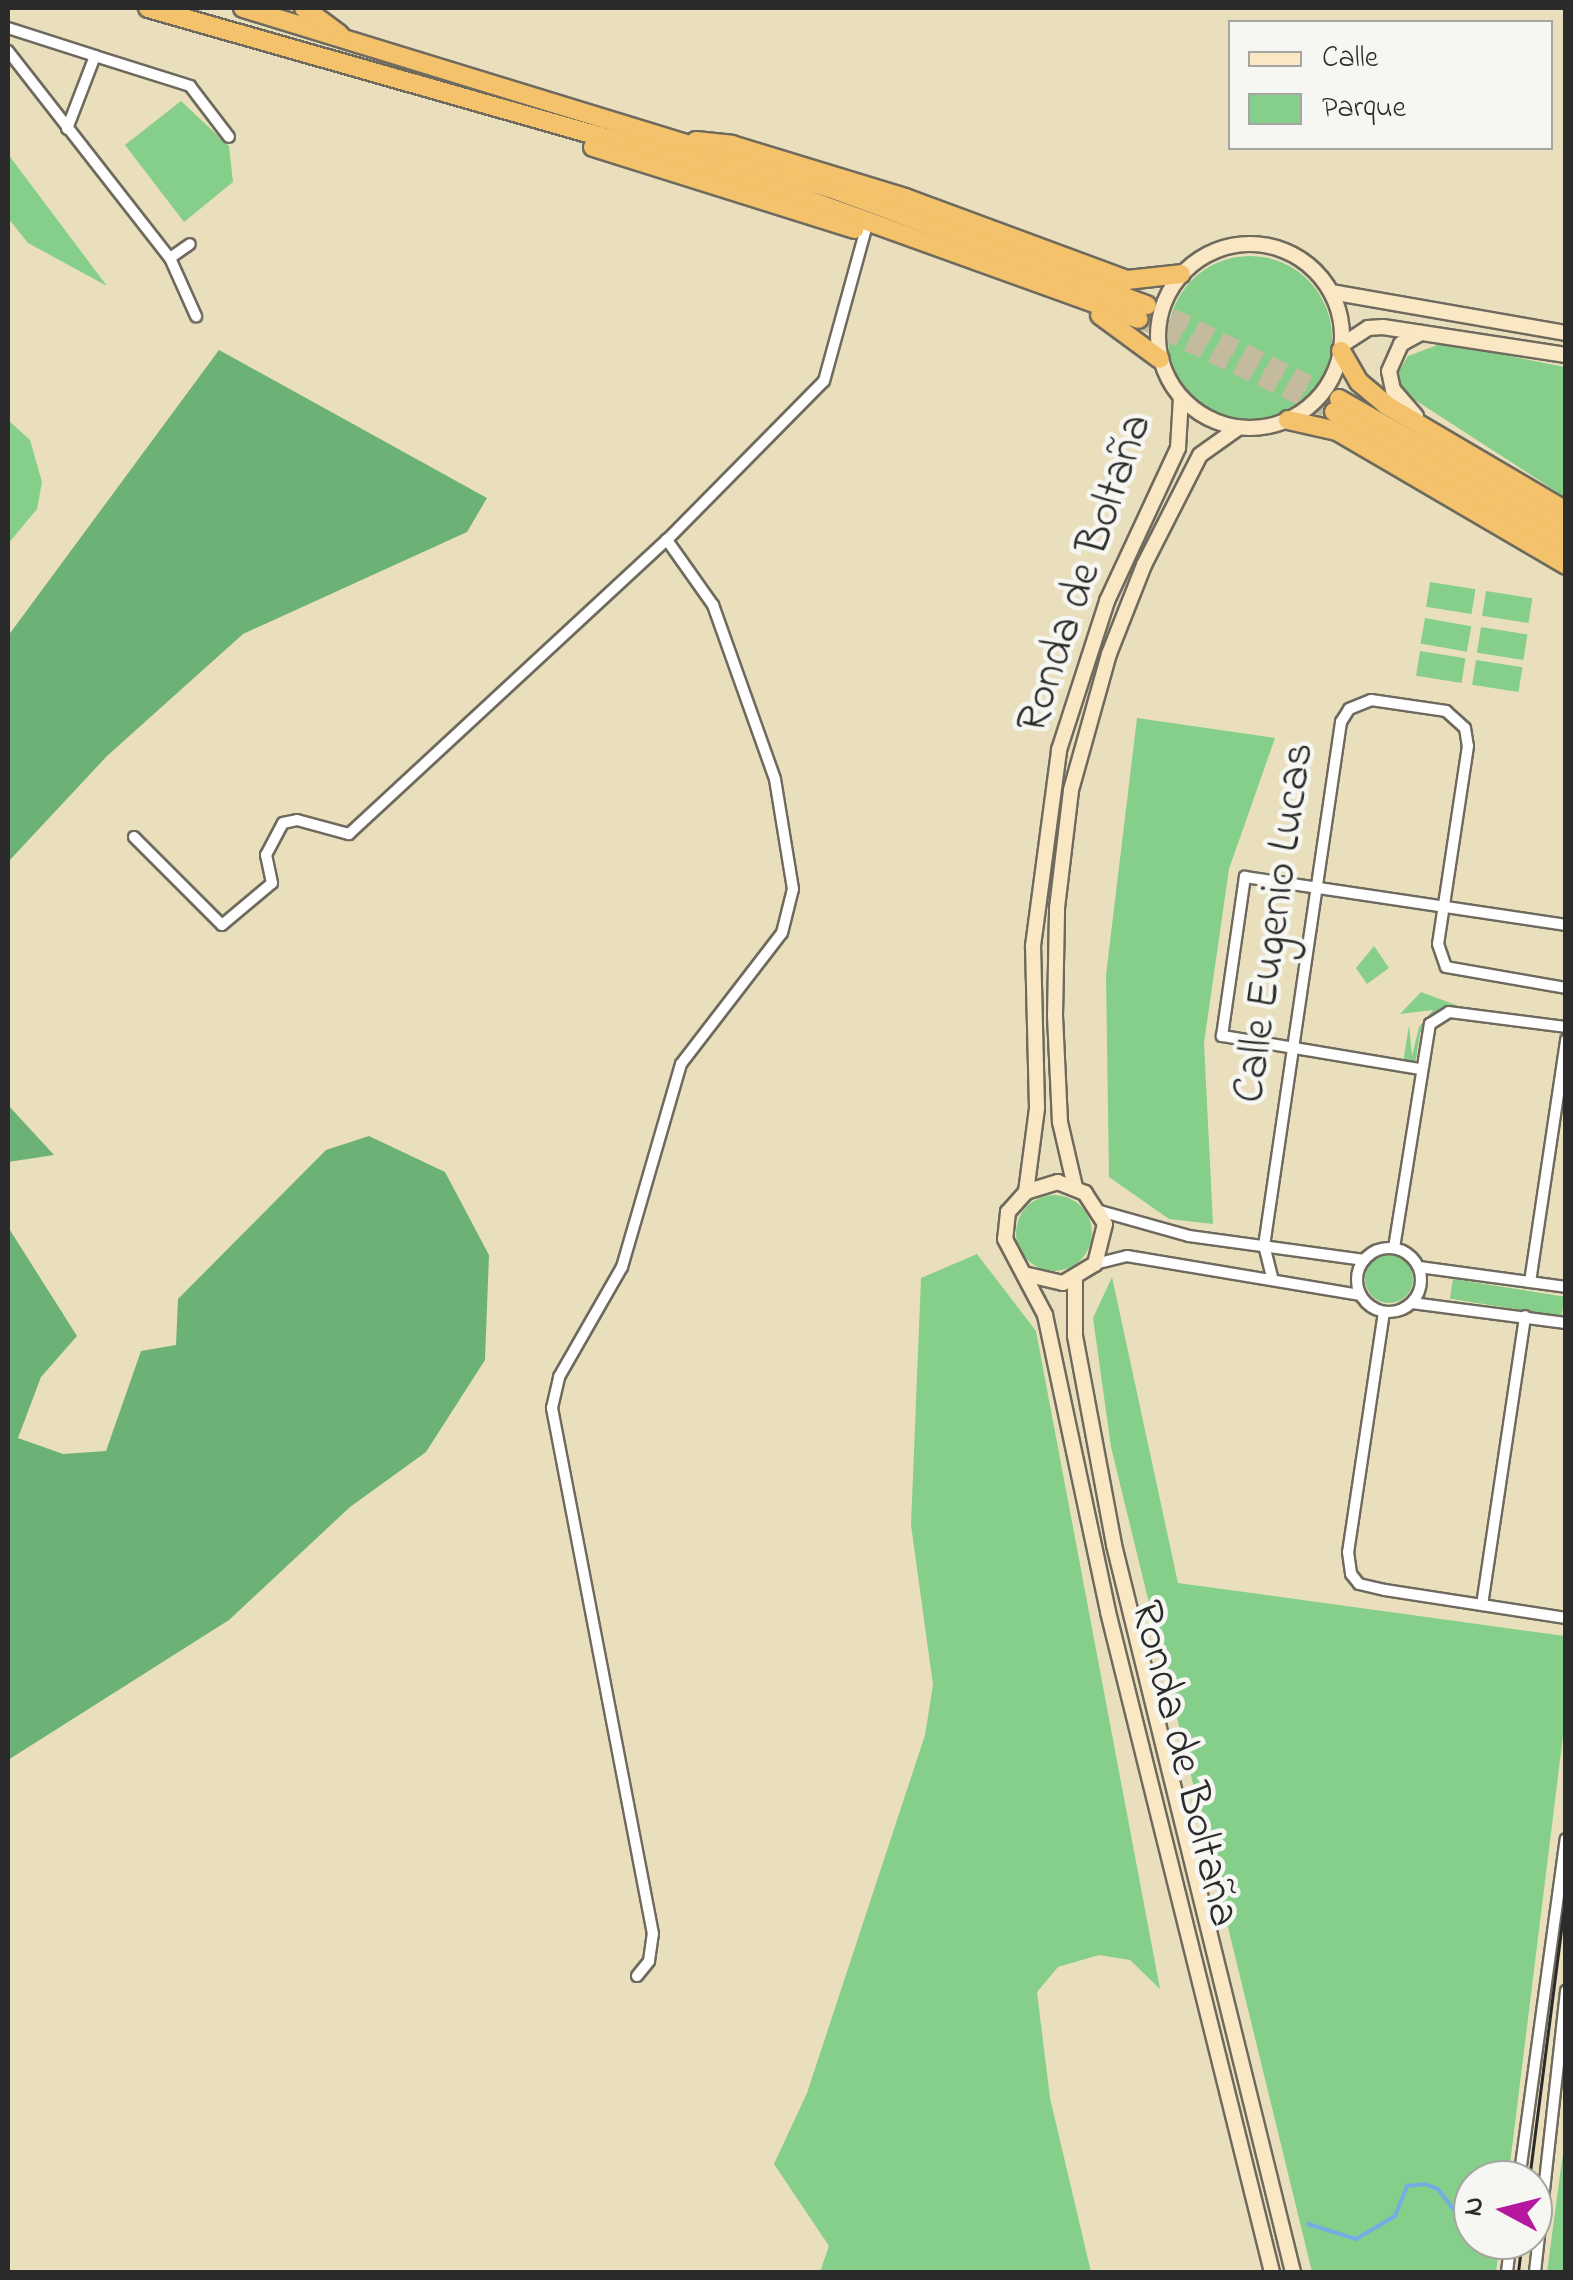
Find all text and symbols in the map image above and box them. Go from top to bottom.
legend [1228,20,1553,150]
text: Calle [1322,37,1378,81]
text: Parque [1322,87,1406,131]
street label: Ronda de Boltaña [1006,407,1166,741]
street label: Calle Eugenio Lucas [1224,739,1328,1107]
street label: Ronda de Boltaña [1116,1596,1250,1932]
north arrow [1453,2160,1553,2260]
text: N [1453,2195,1496,2218]

